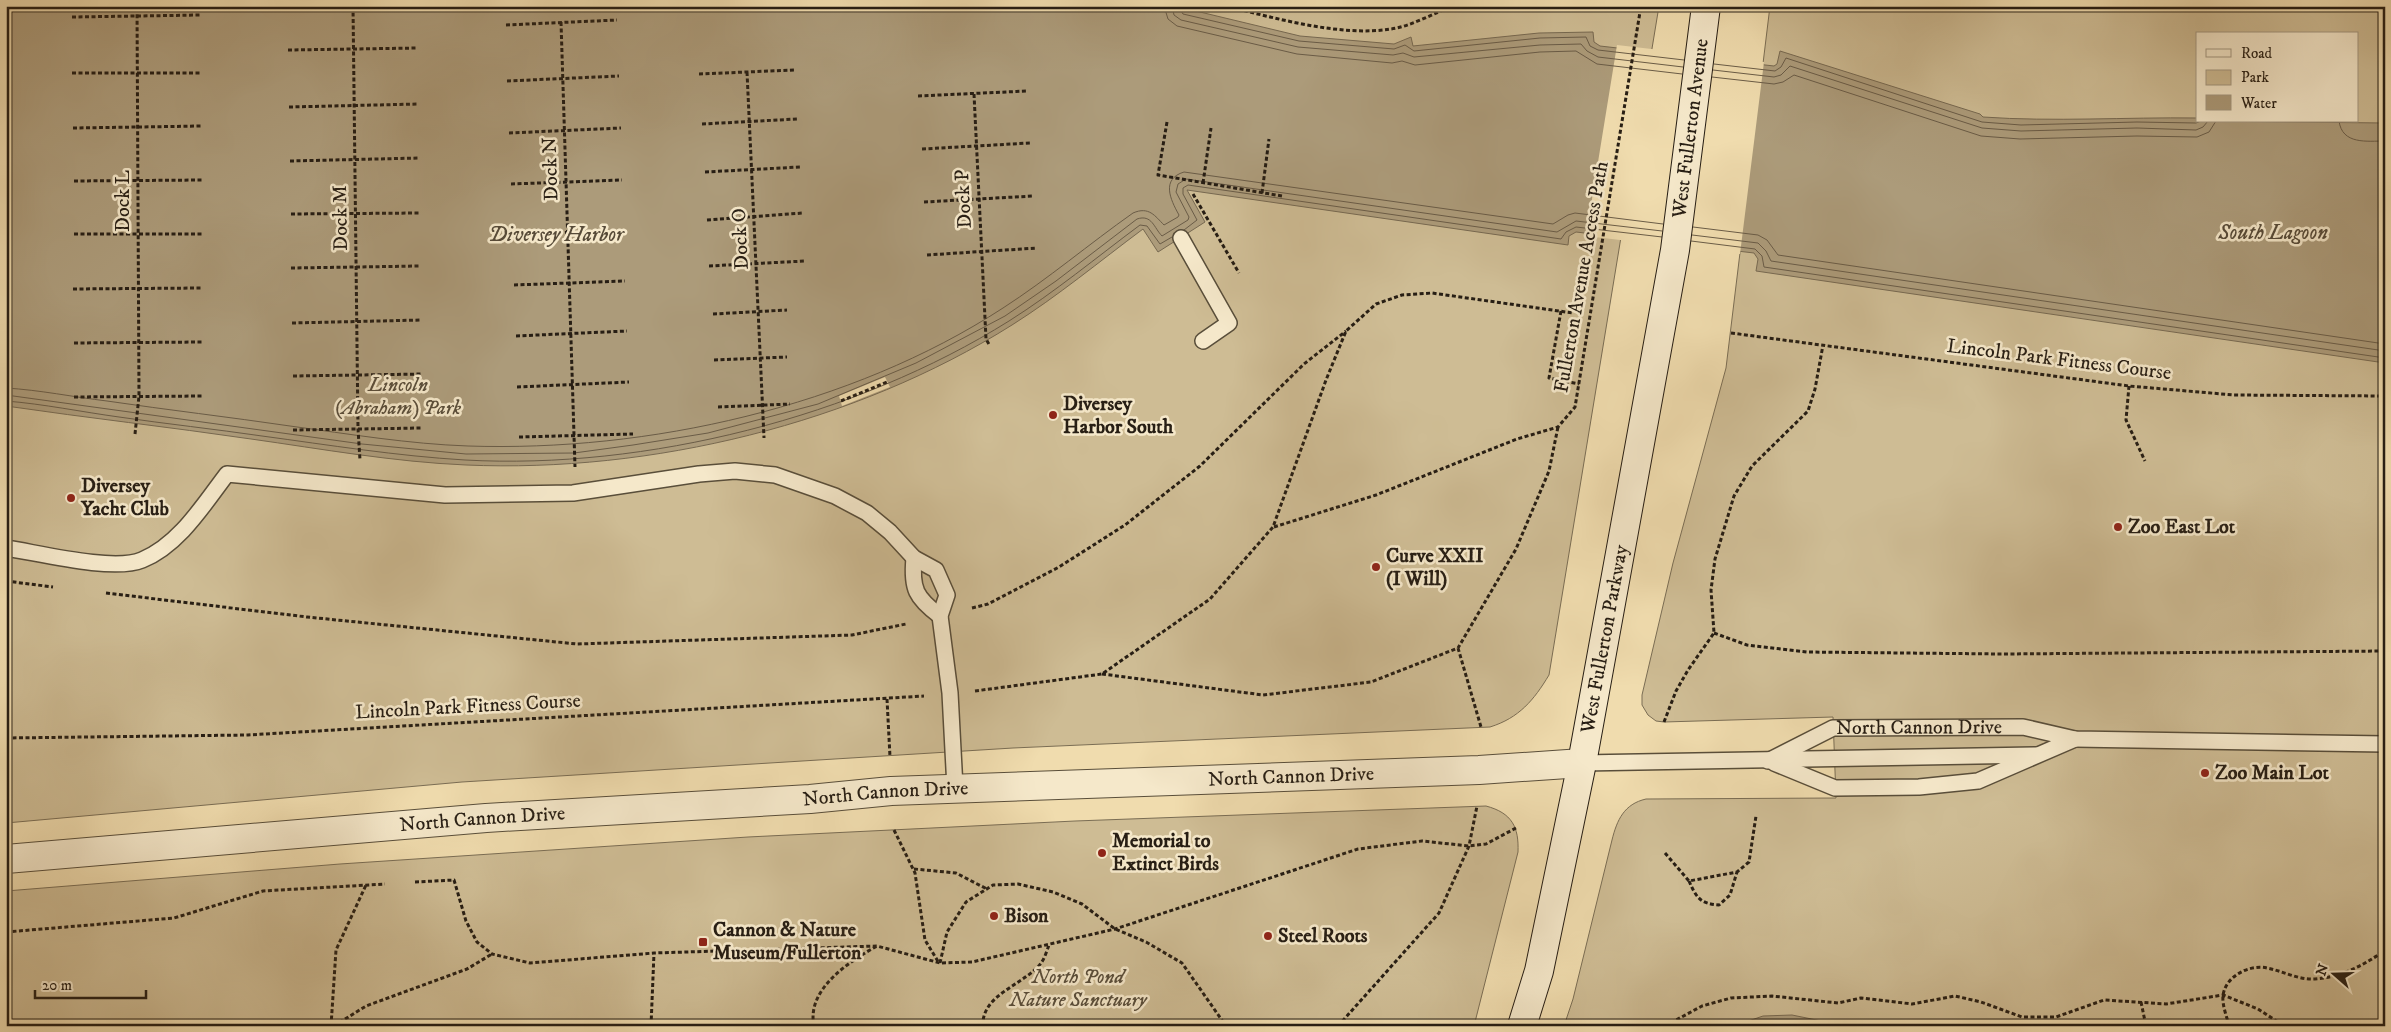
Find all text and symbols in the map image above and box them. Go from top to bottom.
legend [2196,32,2358,122]
street label: West Fullerton Avenue [1667,37,1714,221]
text: Road [2241,44,2273,63]
text: Park [2241,68,2270,87]
text: Water [2240,94,2277,113]
street label: Dock N [537,137,565,201]
street label: Fullerton Avenue Access Path [1549,159,1615,395]
street label: Dock P [950,168,978,229]
street label: Dock L [111,169,136,232]
street label: Dock M [328,185,354,251]
street label: Dock O [727,208,755,270]
water label: South Lagoon [2217,220,2328,246]
water label: Diversey Harbor [489,222,625,248]
street label: Lincoln Park Fitness Course [1945,334,2173,386]
park label: Lincoln (Abraham) Park [335,373,462,421]
place label: Diversey Harbor South [1063,392,1174,440]
marker: Diversey Harbor South [1047,409,1059,421]
place label: Diversey Yacht Club [80,474,169,522]
marker: Diversey Yacht Club [65,492,77,504]
place label: Zoo East Lot [2128,515,2236,540]
marker: Zoo East Lot [2112,521,2124,533]
street label: West Fullerton Parkway [1575,542,1634,736]
place label: Curve XXII (I Will) [1386,544,1483,592]
marker: Curve XXII (I Will) [1370,561,1382,573]
street label: Lincoln Park Fitness Course [355,689,581,725]
street label: North Cannon Drive [1836,715,2002,740]
street label: North Cannon Drive [1208,761,1374,792]
place label: Zoo Main Lot [2215,761,2329,786]
marker: Zoo Main Lot [2199,767,2211,779]
street label: North Cannon Drive [801,776,969,812]
street label: North Cannon Drive [398,801,566,838]
place label: Memorial to Extinct Birds [1112,829,1219,877]
marker: Memorial to Extinct Birds [1096,847,1108,859]
place label: Bison [1004,904,1049,929]
marker: Bison [988,910,1000,922]
place label: Cannon & Nature Museum/Fullerton [713,918,862,966]
place label: Steel Roots [1278,924,1368,949]
marker: Steel Roots [1262,930,1274,942]
marker: Cannon & Nature Museum/Fullerton [697,936,709,948]
north arrow [2308,950,2358,1000]
text: N [2312,961,2333,978]
park label: North Pond Nature Sanctuary [1008,965,1148,1013]
scale bar [35,967,146,999]
text: 20 m [42,976,72,995]

